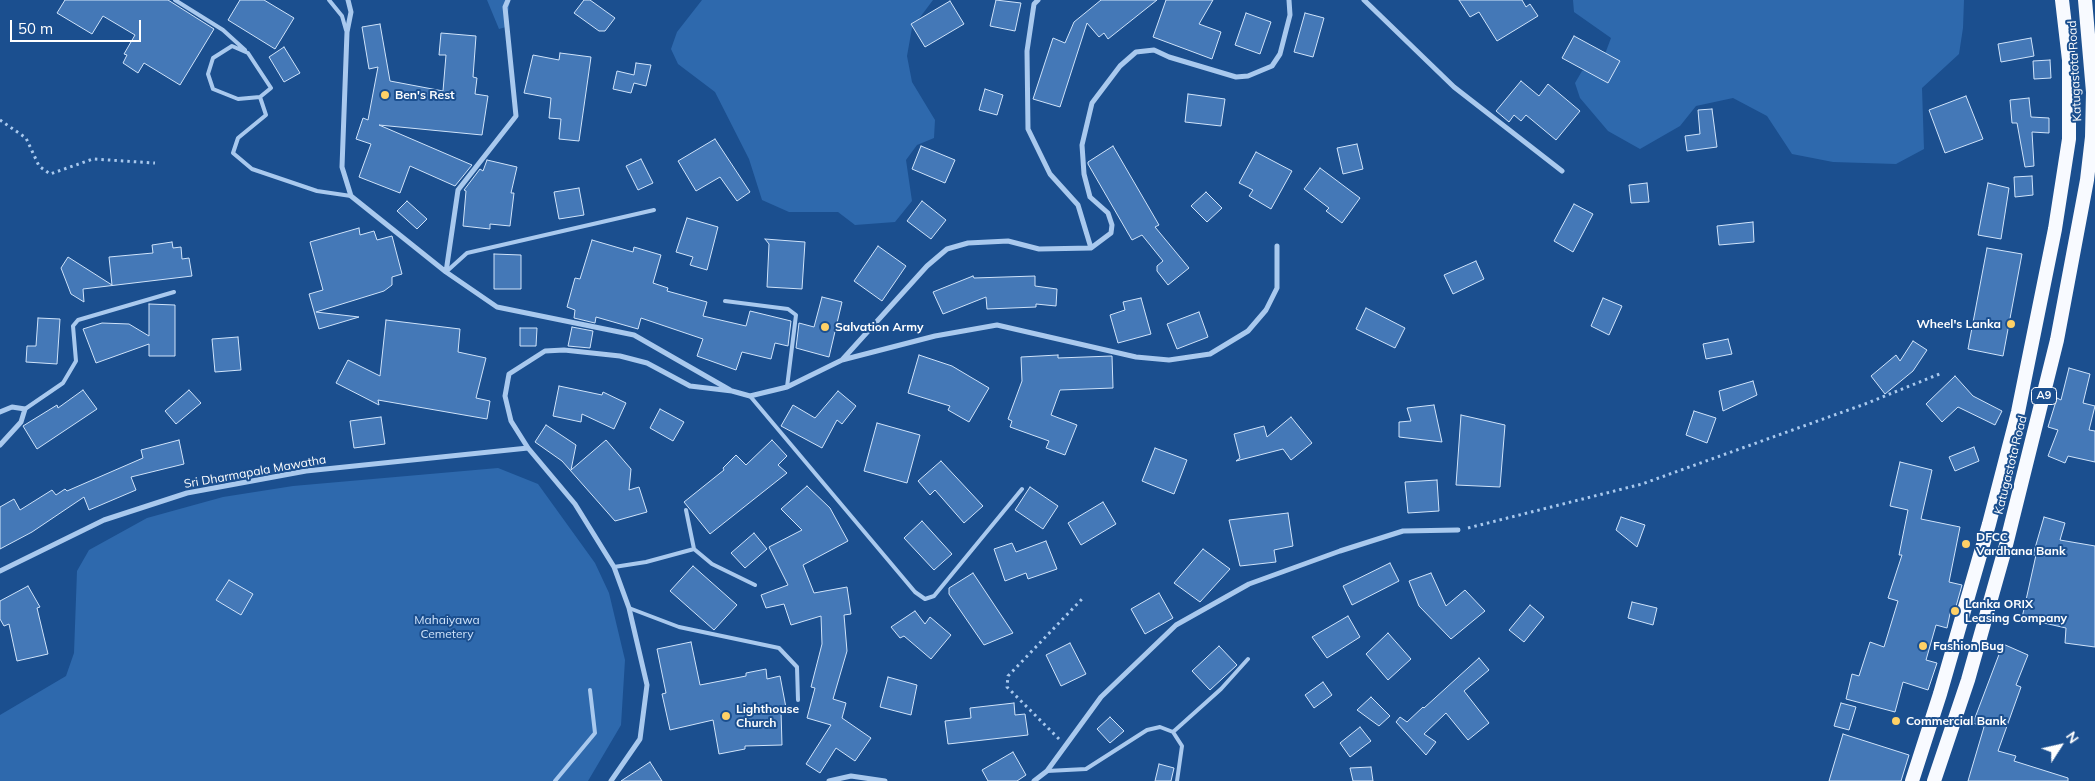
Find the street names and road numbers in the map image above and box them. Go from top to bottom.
street label: Katugastota Road [2065,20,2085,122]
road number: A9 [2032,388,2056,404]
street label: Katugastota Road [1992,414,2030,516]
street label: Sri Dharmapala Mawatha [183,452,327,492]

